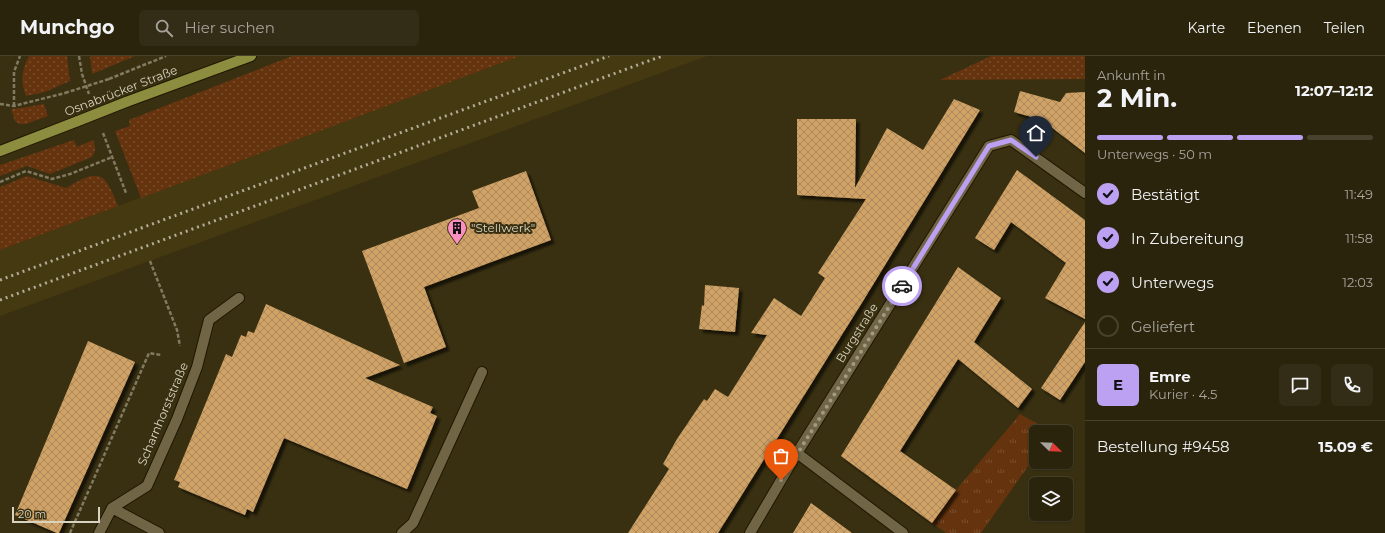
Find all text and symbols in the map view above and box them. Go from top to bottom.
search box [139,10,419,46]
text: Munchgo [20,16,115,39]
icon: search [153,17,175,39]
text: Hier suchen [185,18,275,37]
text: Karte [1187,19,1225,37]
text: Ebenen [1247,19,1302,37]
text: Teilen [1324,19,1365,37]
street label: Osnabrücker Straße [62,62,179,119]
text: Ankunft in [1097,67,1166,83]
text: 12:07–12:12 [1295,81,1373,100]
text: 2 Min. [1097,82,1177,114]
pin [1019,116,1053,157]
icon: home [1025,122,1047,144]
text: Unterwegs · 50 m [1097,146,1212,162]
icon: check [1097,183,1119,205]
text: Bestätigt [1131,185,1200,204]
text: 11:49 [1344,186,1373,202]
building icon: "Stellwerk" [446,217,468,245]
place label: "Stellwerk" [471,220,535,235]
icon: check [1097,227,1119,249]
text: In Zubereitung [1131,229,1244,248]
text: 11:58 [1345,230,1373,246]
courier [882,266,922,306]
icon: check [1097,271,1119,293]
text: Unterwegs [1131,273,1214,292]
text: 12:03 [1342,274,1373,290]
icon: car [891,275,913,297]
street label: Burgstraße [832,300,881,365]
text: Geliefert [1131,317,1195,336]
street label: Scharnhorststraße [134,360,191,468]
button: chat [1279,364,1321,406]
button: phone [1331,364,1373,406]
text: Emre [1149,367,1191,386]
text: E [1113,375,1123,394]
text: Kurier · 4.5 [1149,386,1217,402]
north arrow [1029,425,1073,469]
map controls [1029,425,1073,521]
text: Bestellung #9458 [1097,437,1230,456]
text: 15.09 € [1318,437,1373,456]
pin [764,439,798,480]
icon: bag [770,445,792,467]
button: layers [1029,477,1073,521]
scale bar [12,505,100,524]
text: 20 m [18,507,46,521]

